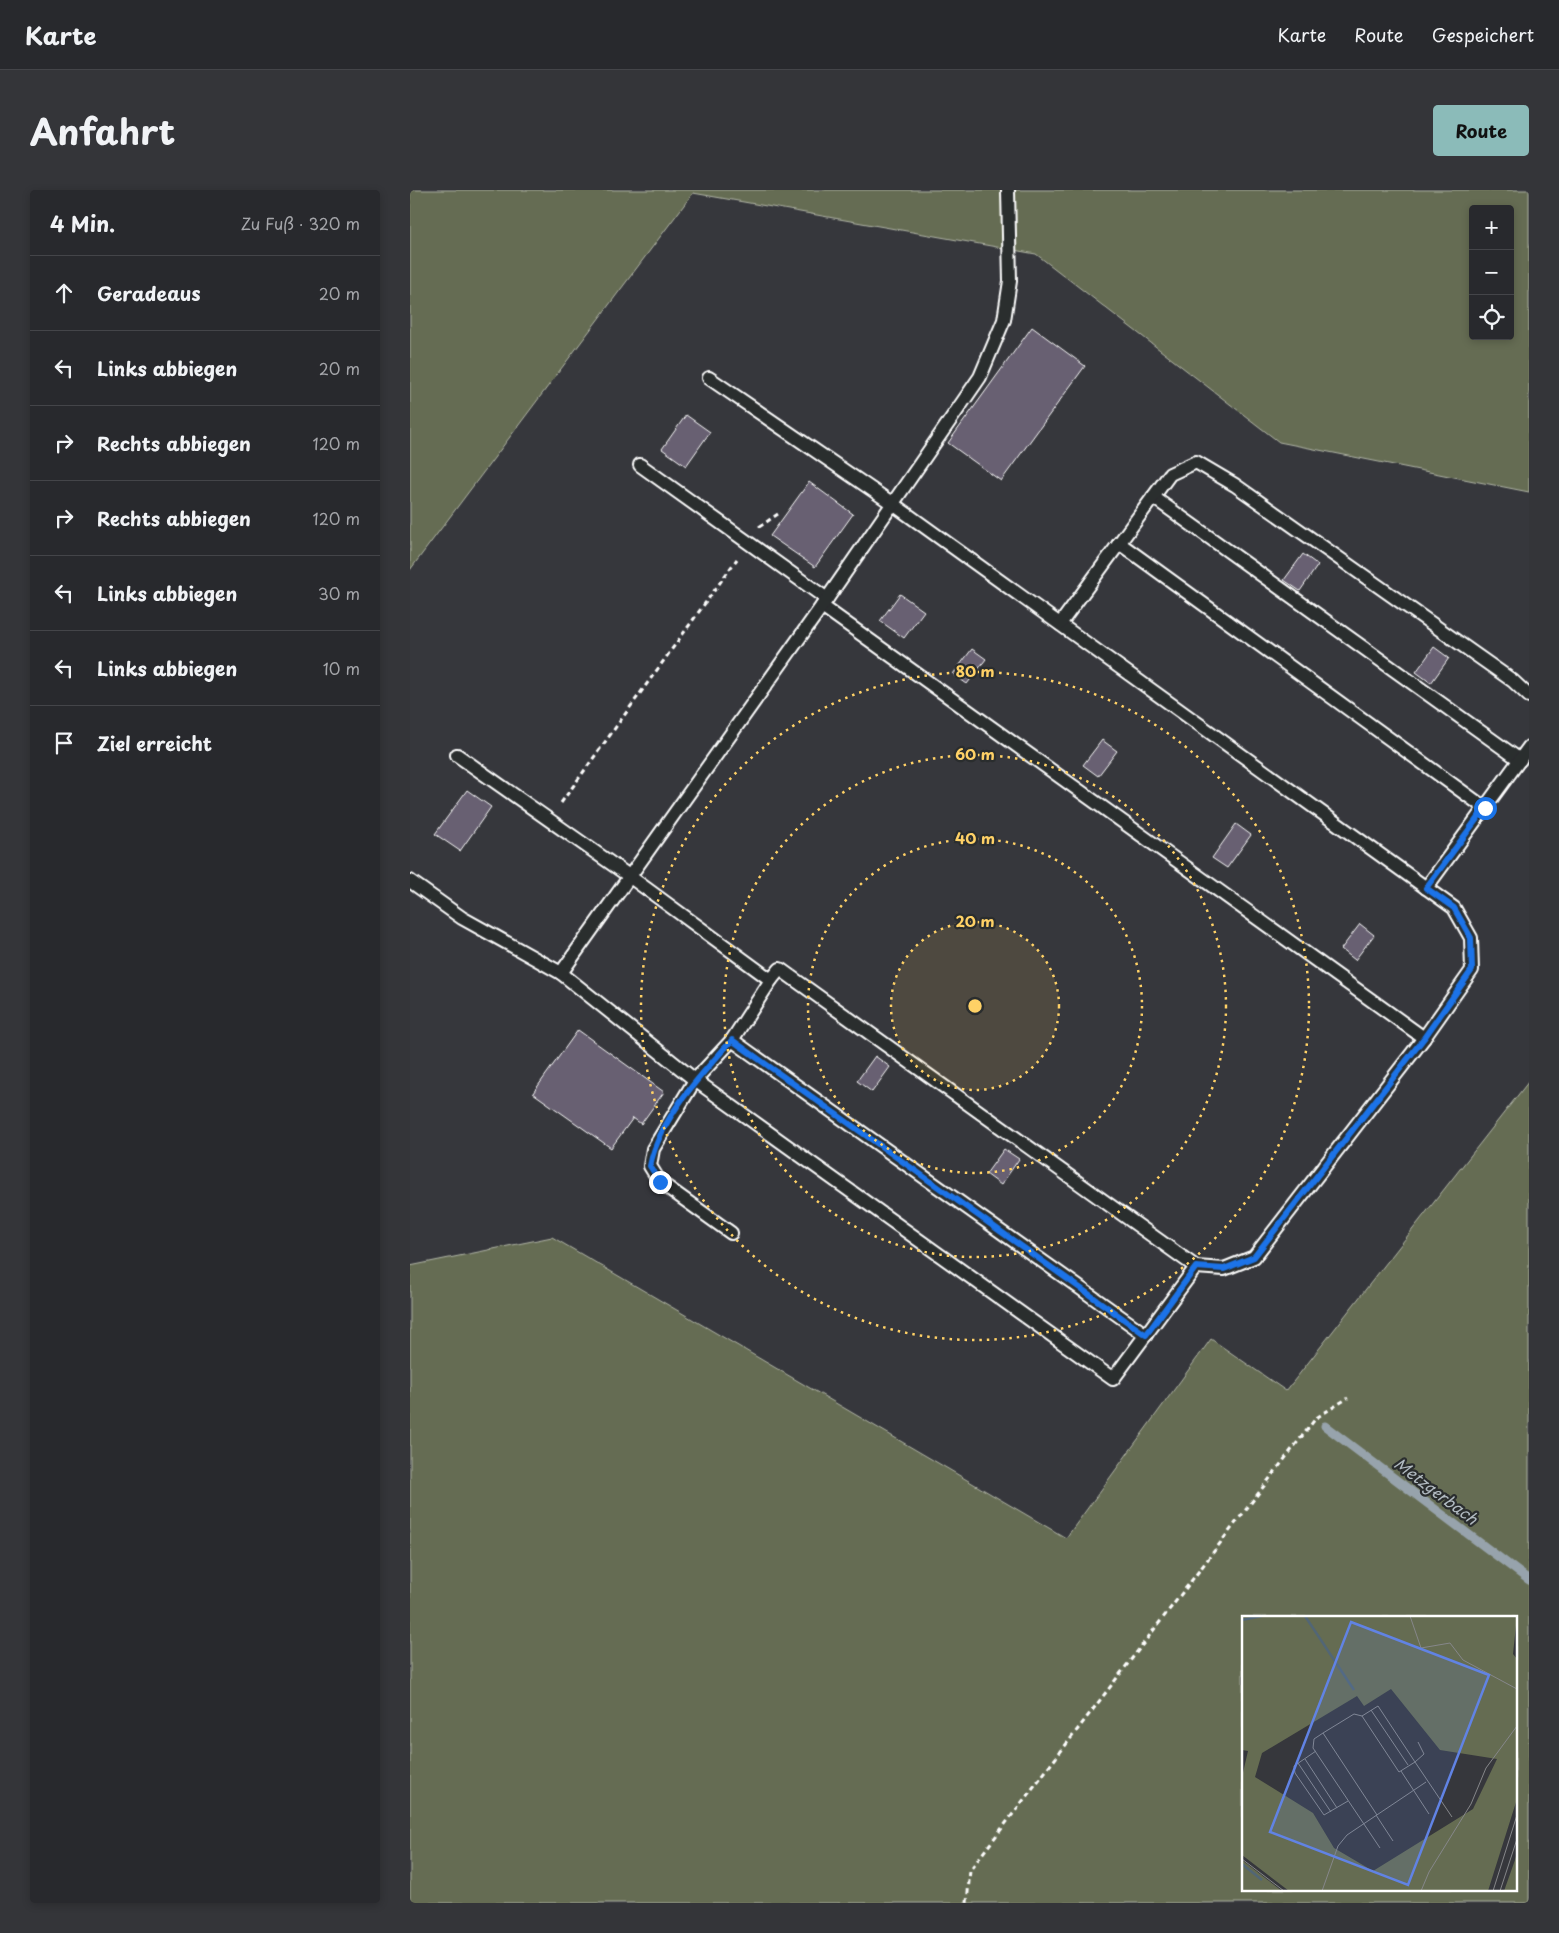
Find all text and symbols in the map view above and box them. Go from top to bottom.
text: Karte [25,17,97,53]
text: Karte [1278,21,1326,48]
text: Route [1354,21,1404,48]
text: Gespeichert [1432,21,1534,48]
text: Anfahrt [30,104,175,157]
button: Route [1433,105,1529,156]
map controls [1469,205,1514,340]
button: + [1469,205,1514,250]
text: 4 Min. [50,207,115,239]
text: Zu Fuß · 320 m [241,211,360,235]
button: − [1469,250,1514,295]
icon: ahead [50,279,78,307]
text: Geradeaus [97,279,201,307]
text: 20 m [319,281,360,305]
button: locate [1469,295,1514,340]
icon: left [50,354,78,382]
text: Links abbiegen [97,354,237,382]
text: 20 m [319,356,360,380]
icon: right [50,429,78,457]
text: Rechts abbiegen [97,429,251,457]
text: 120 m [313,431,360,455]
icon: right [50,504,78,532]
text: Rechts abbiegen [97,504,251,532]
text: 120 m [313,506,360,530]
icon: left [50,579,78,607]
text: Links abbiegen [97,579,237,607]
text: 30 m [318,581,360,605]
icon: left [50,654,78,682]
text: Links abbiegen [97,654,237,682]
text: 10 m [323,656,360,680]
text: 80 m [955,659,995,682]
icon: arrive [50,729,78,757]
text: Ziel erreicht [97,729,212,757]
text: 60 m [955,742,995,765]
route start [1474,797,1497,820]
text: 40 m [955,826,995,849]
text: 20 m [956,909,994,932]
centre of rings [966,997,984,1015]
route end [649,1171,672,1194]
water label: Metzgerbach [1390,1451,1484,1530]
inset map [1242,1616,1516,1890]

